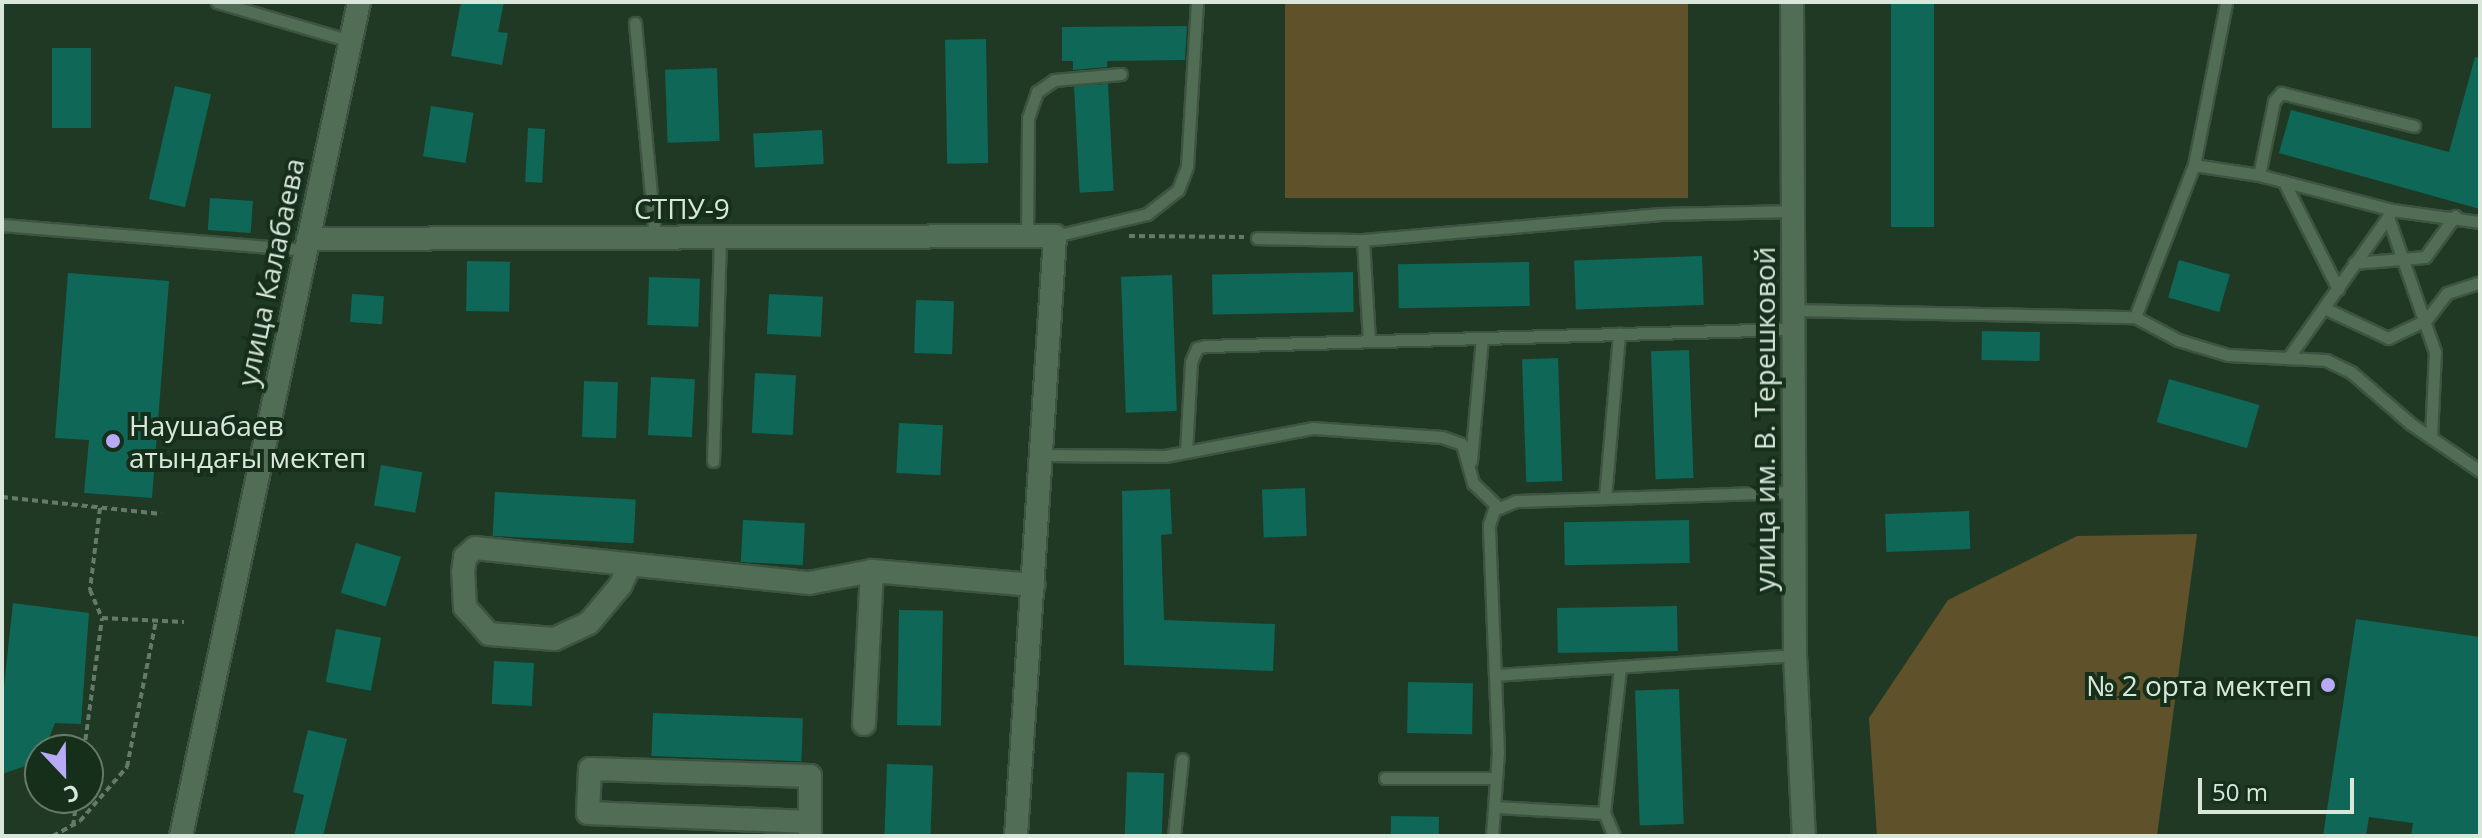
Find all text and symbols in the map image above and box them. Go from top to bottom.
street label: улица Калабаева [229,155,311,389]
street label: СТПУ-9 [634,191,730,225]
street label: улица им. В. Терешковой [1747,247,1781,591]
place label: Наушабаев атындағы мектеп [129,408,366,474]
marker: Наушабаев атындағы мектеп [104,432,122,450]
place label: № 2 орта мектеп [2086,668,2312,702]
marker: № 2 орта мектеп [2319,676,2337,694]
north arrow [24,734,104,814]
scale bar [2202,762,2358,812]
text: 50 m [2212,775,2268,808]
text: С [60,778,84,811]

